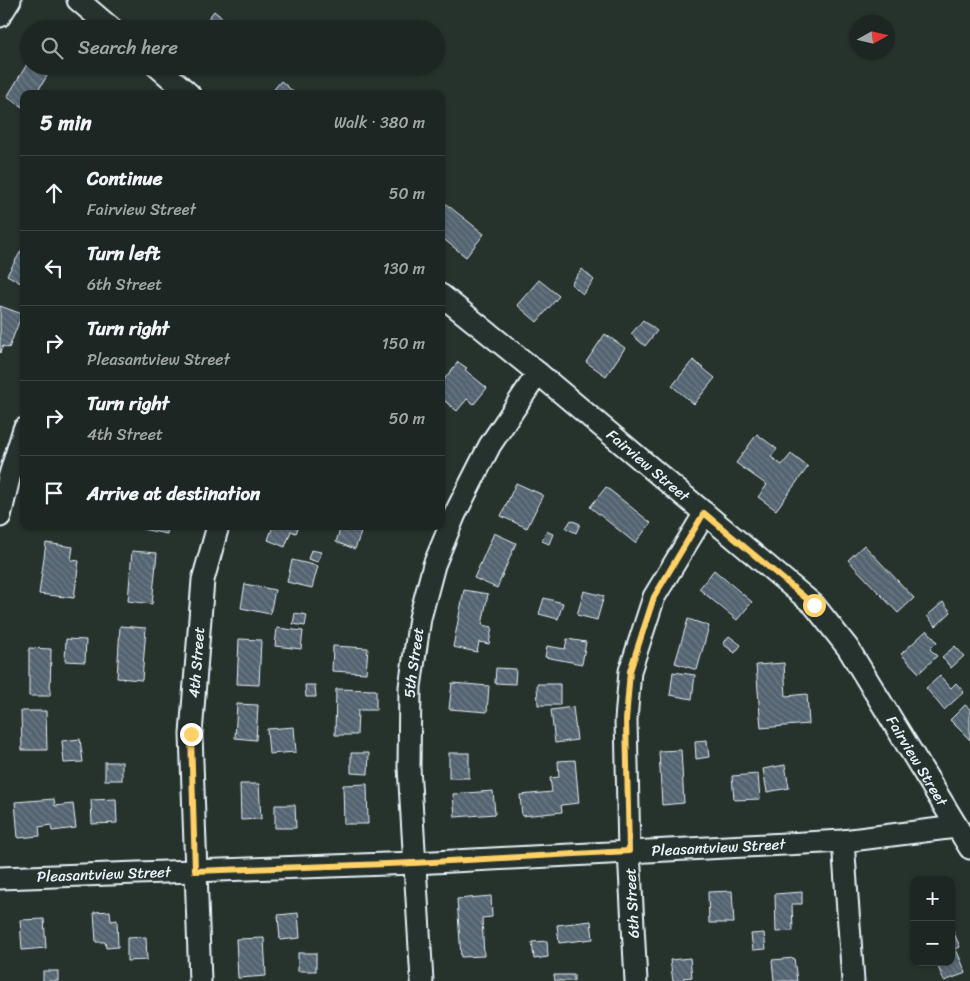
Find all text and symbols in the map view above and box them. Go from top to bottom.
north arrow [850,15,895,60]
search box [20,20,445,75]
text: Search here [78,31,178,64]
icon: search [38,34,66,62]
text: 5 min [40,104,92,142]
text: Walk · 380 m [334,108,425,137]
text: Continue [87,162,163,195]
icon: ahead [40,179,68,207]
text: 50 m [389,179,425,208]
text: Fairview Street [87,195,196,224]
text: Turn left [87,237,160,270]
icon: left [40,254,68,282]
text: 130 m [383,254,425,283]
text: 6th Street [87,270,162,299]
text: Turn right [87,312,169,345]
icon: right [40,329,68,357]
text: 150 m [382,329,425,358]
text: Pleasantview Street [87,345,230,374]
text: Turn right [87,387,169,420]
icon: right [40,404,68,432]
text: 50 m [389,404,425,433]
text: 4th Street [87,420,163,449]
street label: Fairview Street [600,422,696,509]
text: Arrive at destination [87,477,260,510]
icon: arrive [40,479,68,507]
route start [803,594,826,617]
street label: 4th Street [181,625,212,699]
street label: 5th Street [397,625,432,698]
street label: Fairview Street [879,710,955,812]
route end [180,723,203,746]
street label: Pleasantview Street [651,831,787,864]
street label: Pleasantview Street [36,859,172,890]
street label: 6th Street [617,867,647,939]
map controls [910,876,955,966]
button: + [910,876,955,921]
button: − [910,921,955,966]

